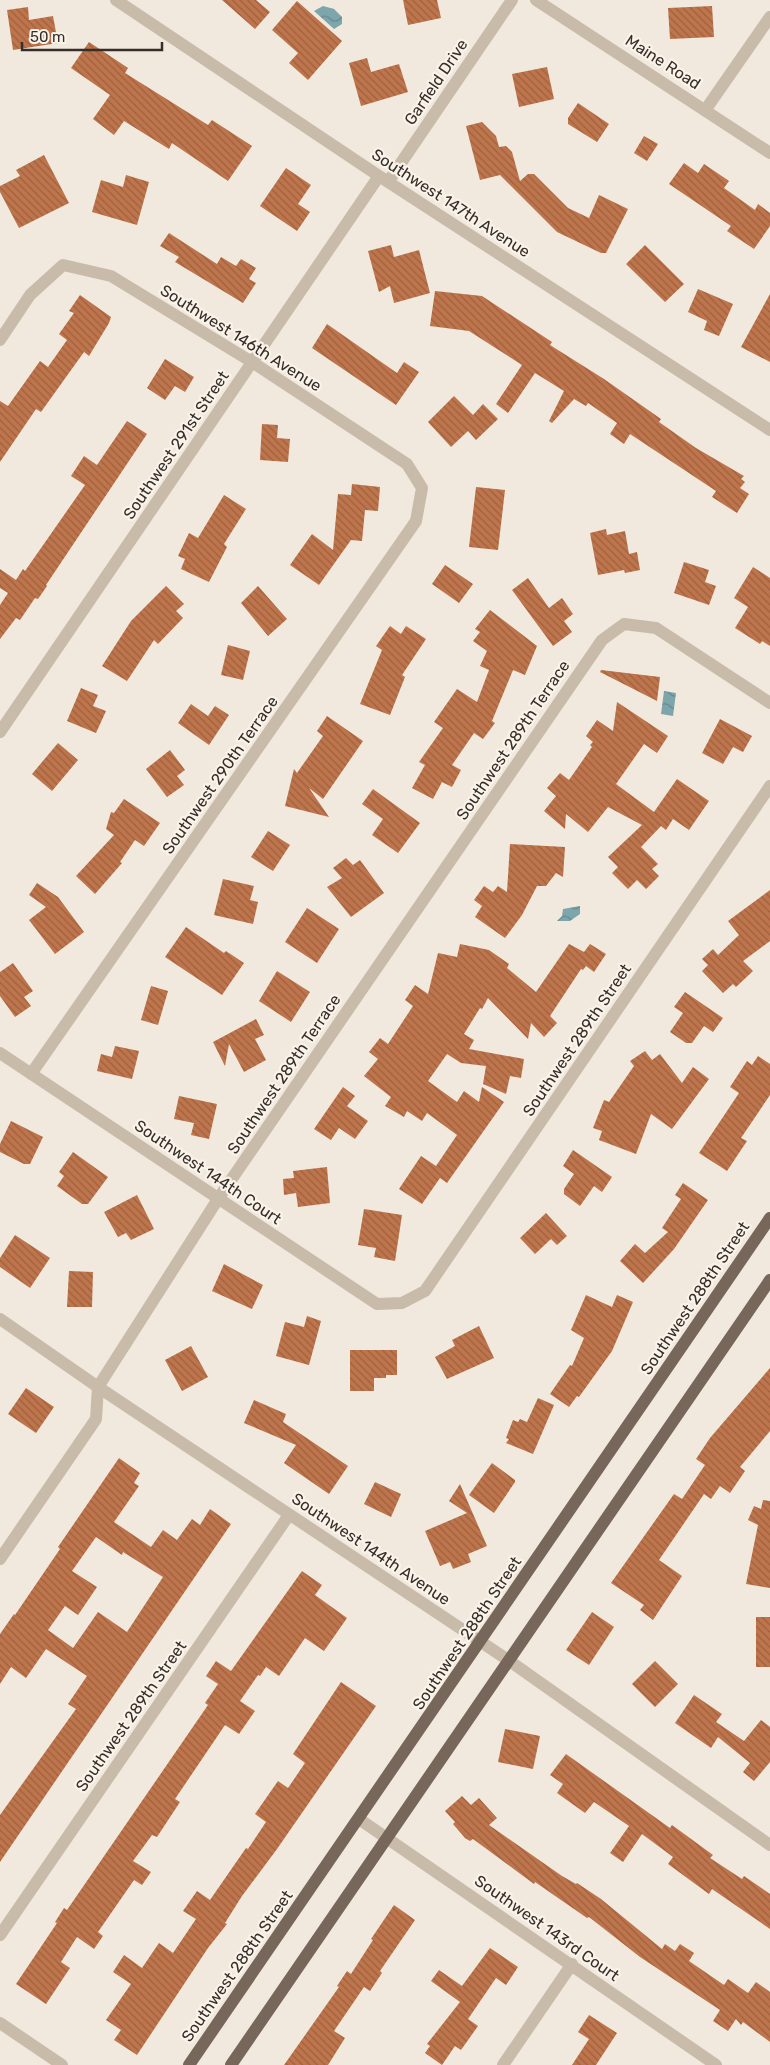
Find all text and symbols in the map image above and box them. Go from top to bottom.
scale bar [22,20,162,52]
text: 50 m [30,28,65,46]
street label: Maine Road [622,31,704,93]
street label: Garfield Drive [400,35,472,129]
street label: Southwest 147th Avenue [368,145,534,261]
street label: Southwest 146th Avenue [157,281,325,395]
street label: Southwest 291st Street [119,367,233,523]
street label: Southwest 289th Terrace [452,657,574,823]
street label: Southwest 290th Terrace [158,692,282,858]
street label: Southwest 289th Street [519,960,635,1120]
street label: Southwest 289th Terrace [223,991,345,1157]
street label: Southwest 144th Court [131,1116,285,1228]
street label: Southwest 288th Street [637,1218,753,1378]
street label: Southwest 144th Avenue [288,1489,454,1609]
street label: Southwest 288th Street [409,1553,525,1713]
street label: Southwest 289th Street [72,1637,190,1795]
street label: Southwest 143rd Court [471,1871,623,1985]
street label: Southwest 288th Street [177,1887,297,2045]

